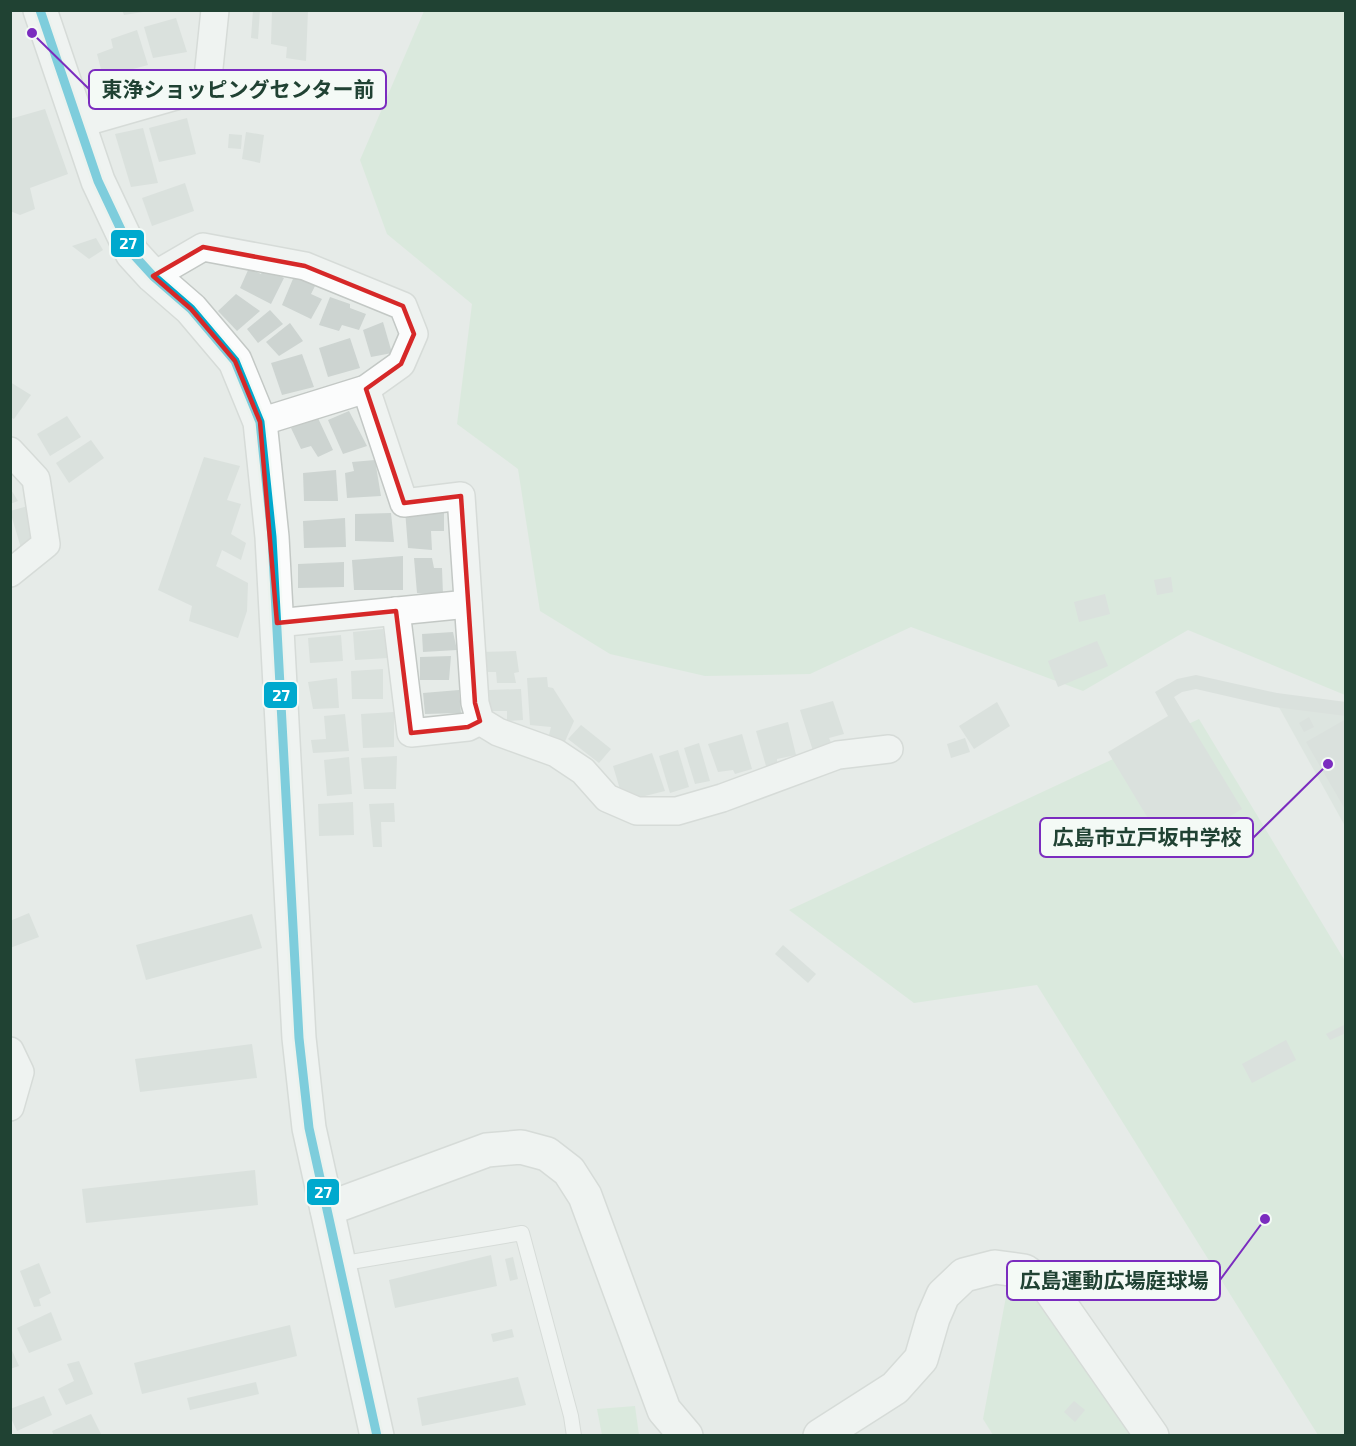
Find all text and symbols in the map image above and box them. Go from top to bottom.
callout: 東浄ショッピングセンター前 [89,70,386,109]
text: 東浄ショッピングセンター前 [102,76,375,101]
line badge: 27 [110,229,145,258]
text: 27 [119,233,137,252]
line badge: 27 [263,681,298,709]
text: 27 [272,685,290,704]
callout: 広島市立戸坂中学校 [1040,818,1253,857]
text: 広島市立戸坂中学校 [1053,824,1242,849]
line badge: 27 [306,1178,340,1206]
text: 27 [314,1182,332,1201]
callout: 広島運動広場庭球場 [1007,1261,1220,1300]
text: 広島運動広場庭球場 [1020,1267,1209,1292]

